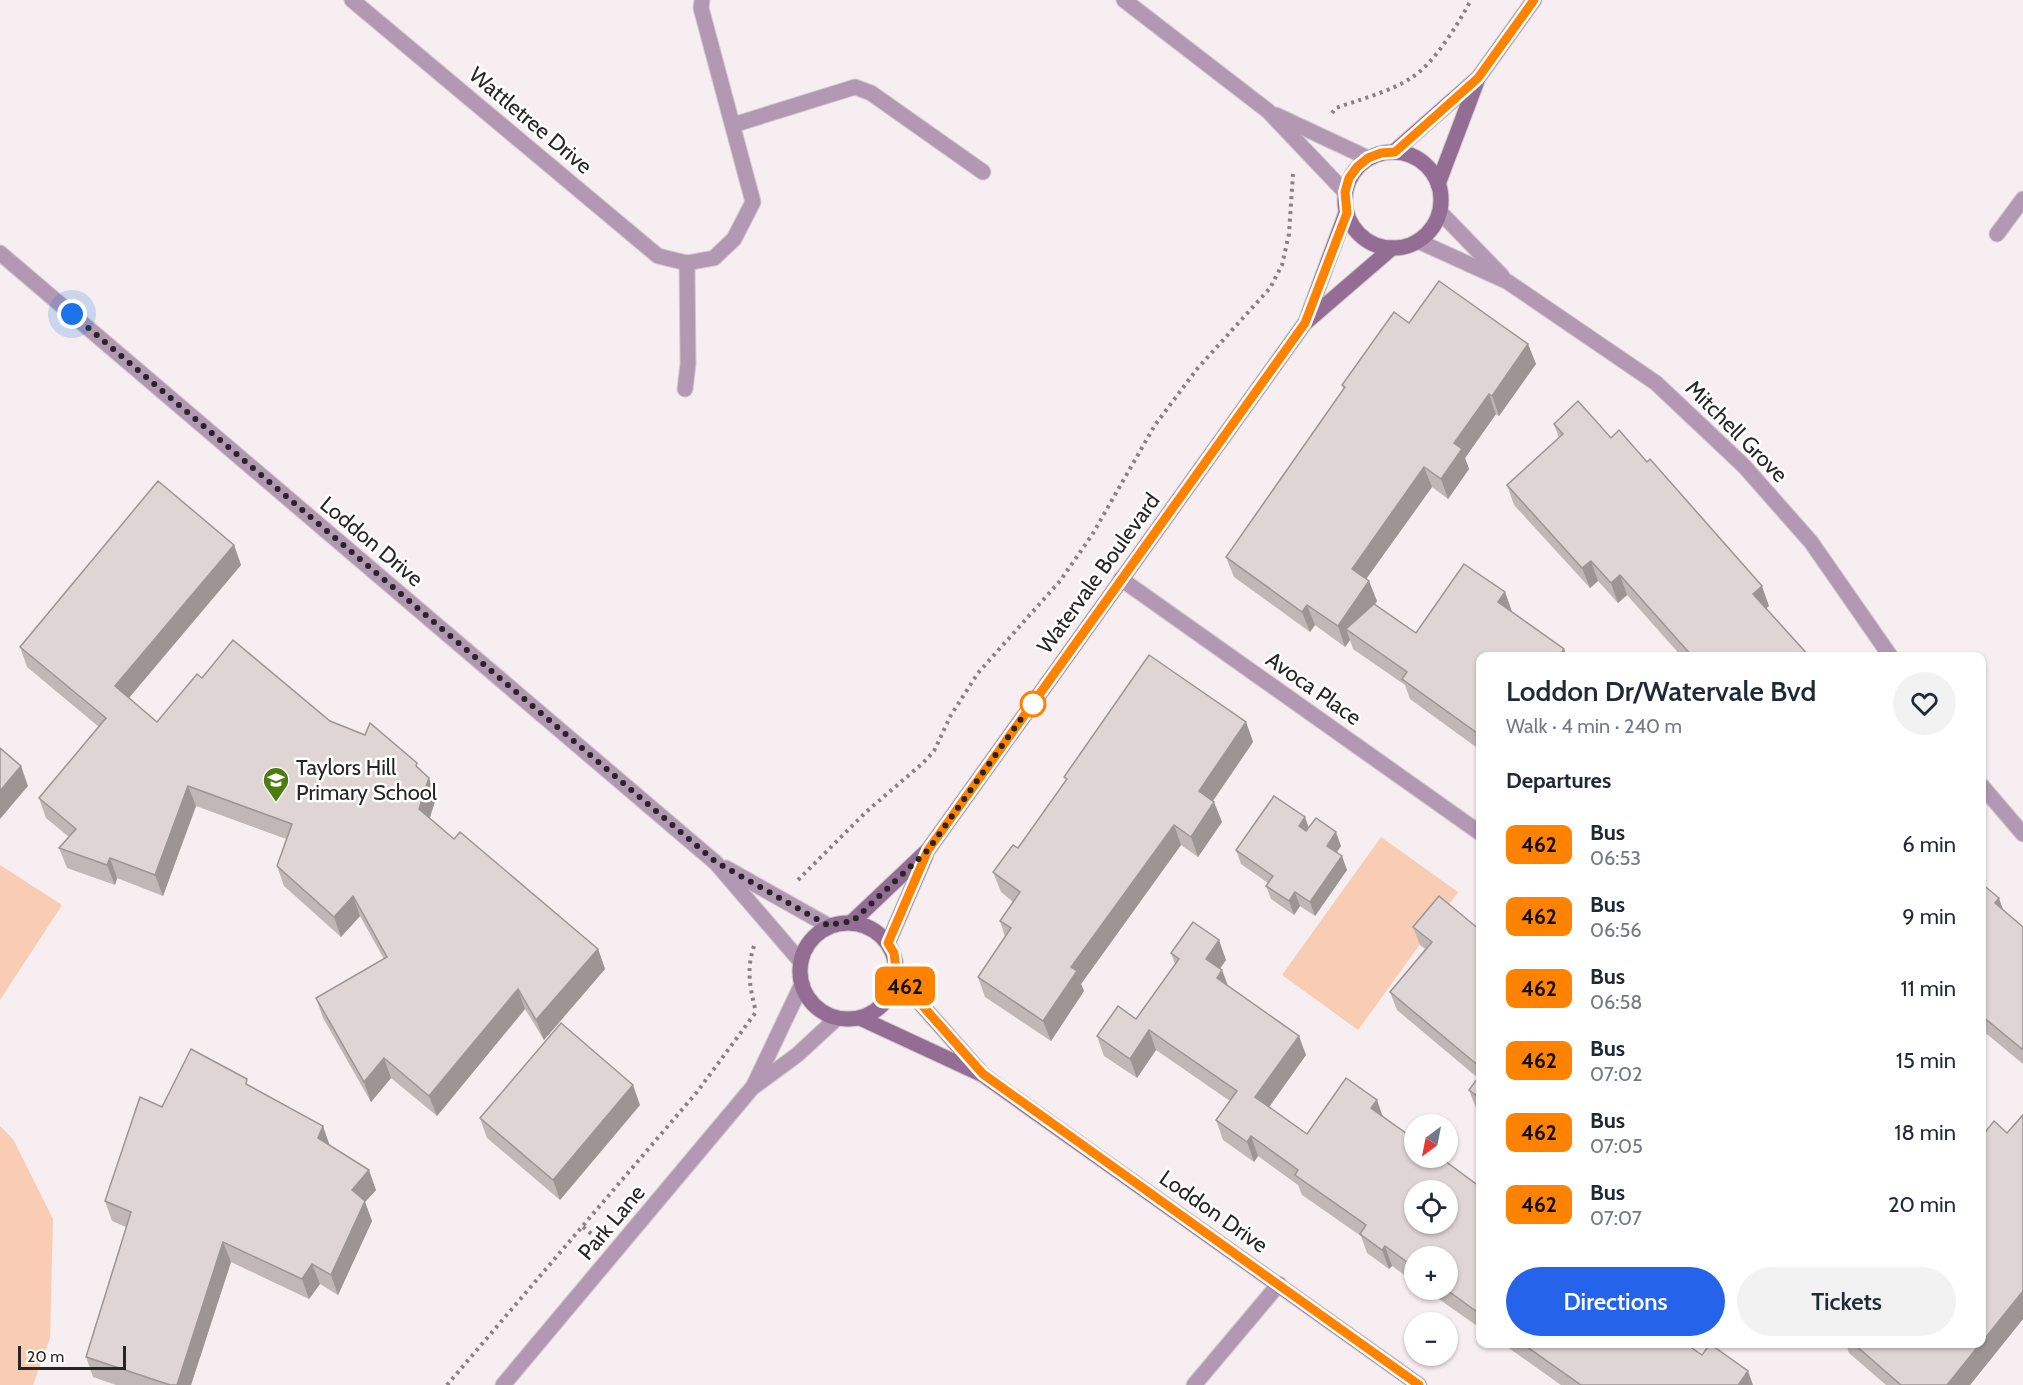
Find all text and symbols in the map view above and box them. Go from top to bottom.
street label: Wattletree Drive [464,61,598,180]
your location [57,299,87,329]
street label: Mitchell Grove [1680,375,1793,488]
street label: Watervale Boulevard [1031,488,1166,659]
street label: Loddon Drive [315,491,429,592]
street label: Avoca Place [1261,646,1367,731]
button: heart [1893,672,1956,735]
text: Loddon Dr/Watervale Bvd [1506,674,1816,708]
unlabelled marker [1020,691,1046,717]
text: Walk · 4 min · 240 m [1506,714,1682,738]
place label: Taylors Hill Primary School [296,754,438,806]
school or university icon: Taylors Hill Primary School [261,765,291,803]
text: Departures [1506,767,1611,794]
text: Bus [1590,819,1625,846]
text: 6 min [1902,831,1956,858]
text: 462 [1521,832,1557,857]
text: 06:53 [1590,846,1641,870]
text: Bus [1590,891,1625,918]
text: 9 min [1902,903,1956,930]
text: 462 [1521,904,1557,929]
text: 06:56 [1590,918,1642,942]
text: Bus [1590,963,1625,990]
line badge: 462 [870,966,940,1006]
text: 462 [887,974,923,999]
text: 11 min [1900,975,1956,1002]
text: 462 [1521,976,1557,1001]
text: 06:58 [1590,990,1642,1014]
text: Bus [1590,1035,1625,1062]
text: 15 min [1896,1047,1956,1074]
text: 462 [1521,1048,1557,1073]
text: 07:02 [1590,1062,1642,1086]
text: Bus [1590,1107,1625,1134]
north arrow [1404,1114,1458,1168]
map controls [1404,1114,1458,1366]
text: 18 min [1894,1119,1956,1146]
text: 462 [1521,1120,1557,1145]
text: 07:05 [1590,1134,1643,1158]
street label: Loddon Drive [1154,1164,1273,1259]
street label: Park Lane [572,1179,651,1265]
text: Bus [1590,1179,1625,1206]
button: locate [1404,1180,1458,1234]
text: 20 min [1888,1191,1956,1218]
text: 462 [1521,1192,1557,1217]
text: 07:07 [1590,1206,1642,1230]
button: + [1404,1246,1458,1300]
button: Directions [1506,1267,1725,1336]
button: Tickets [1737,1267,1956,1336]
button: − [1404,1312,1458,1366]
scale bar [18,1343,126,1370]
text: 20 m [27,1347,64,1366]

